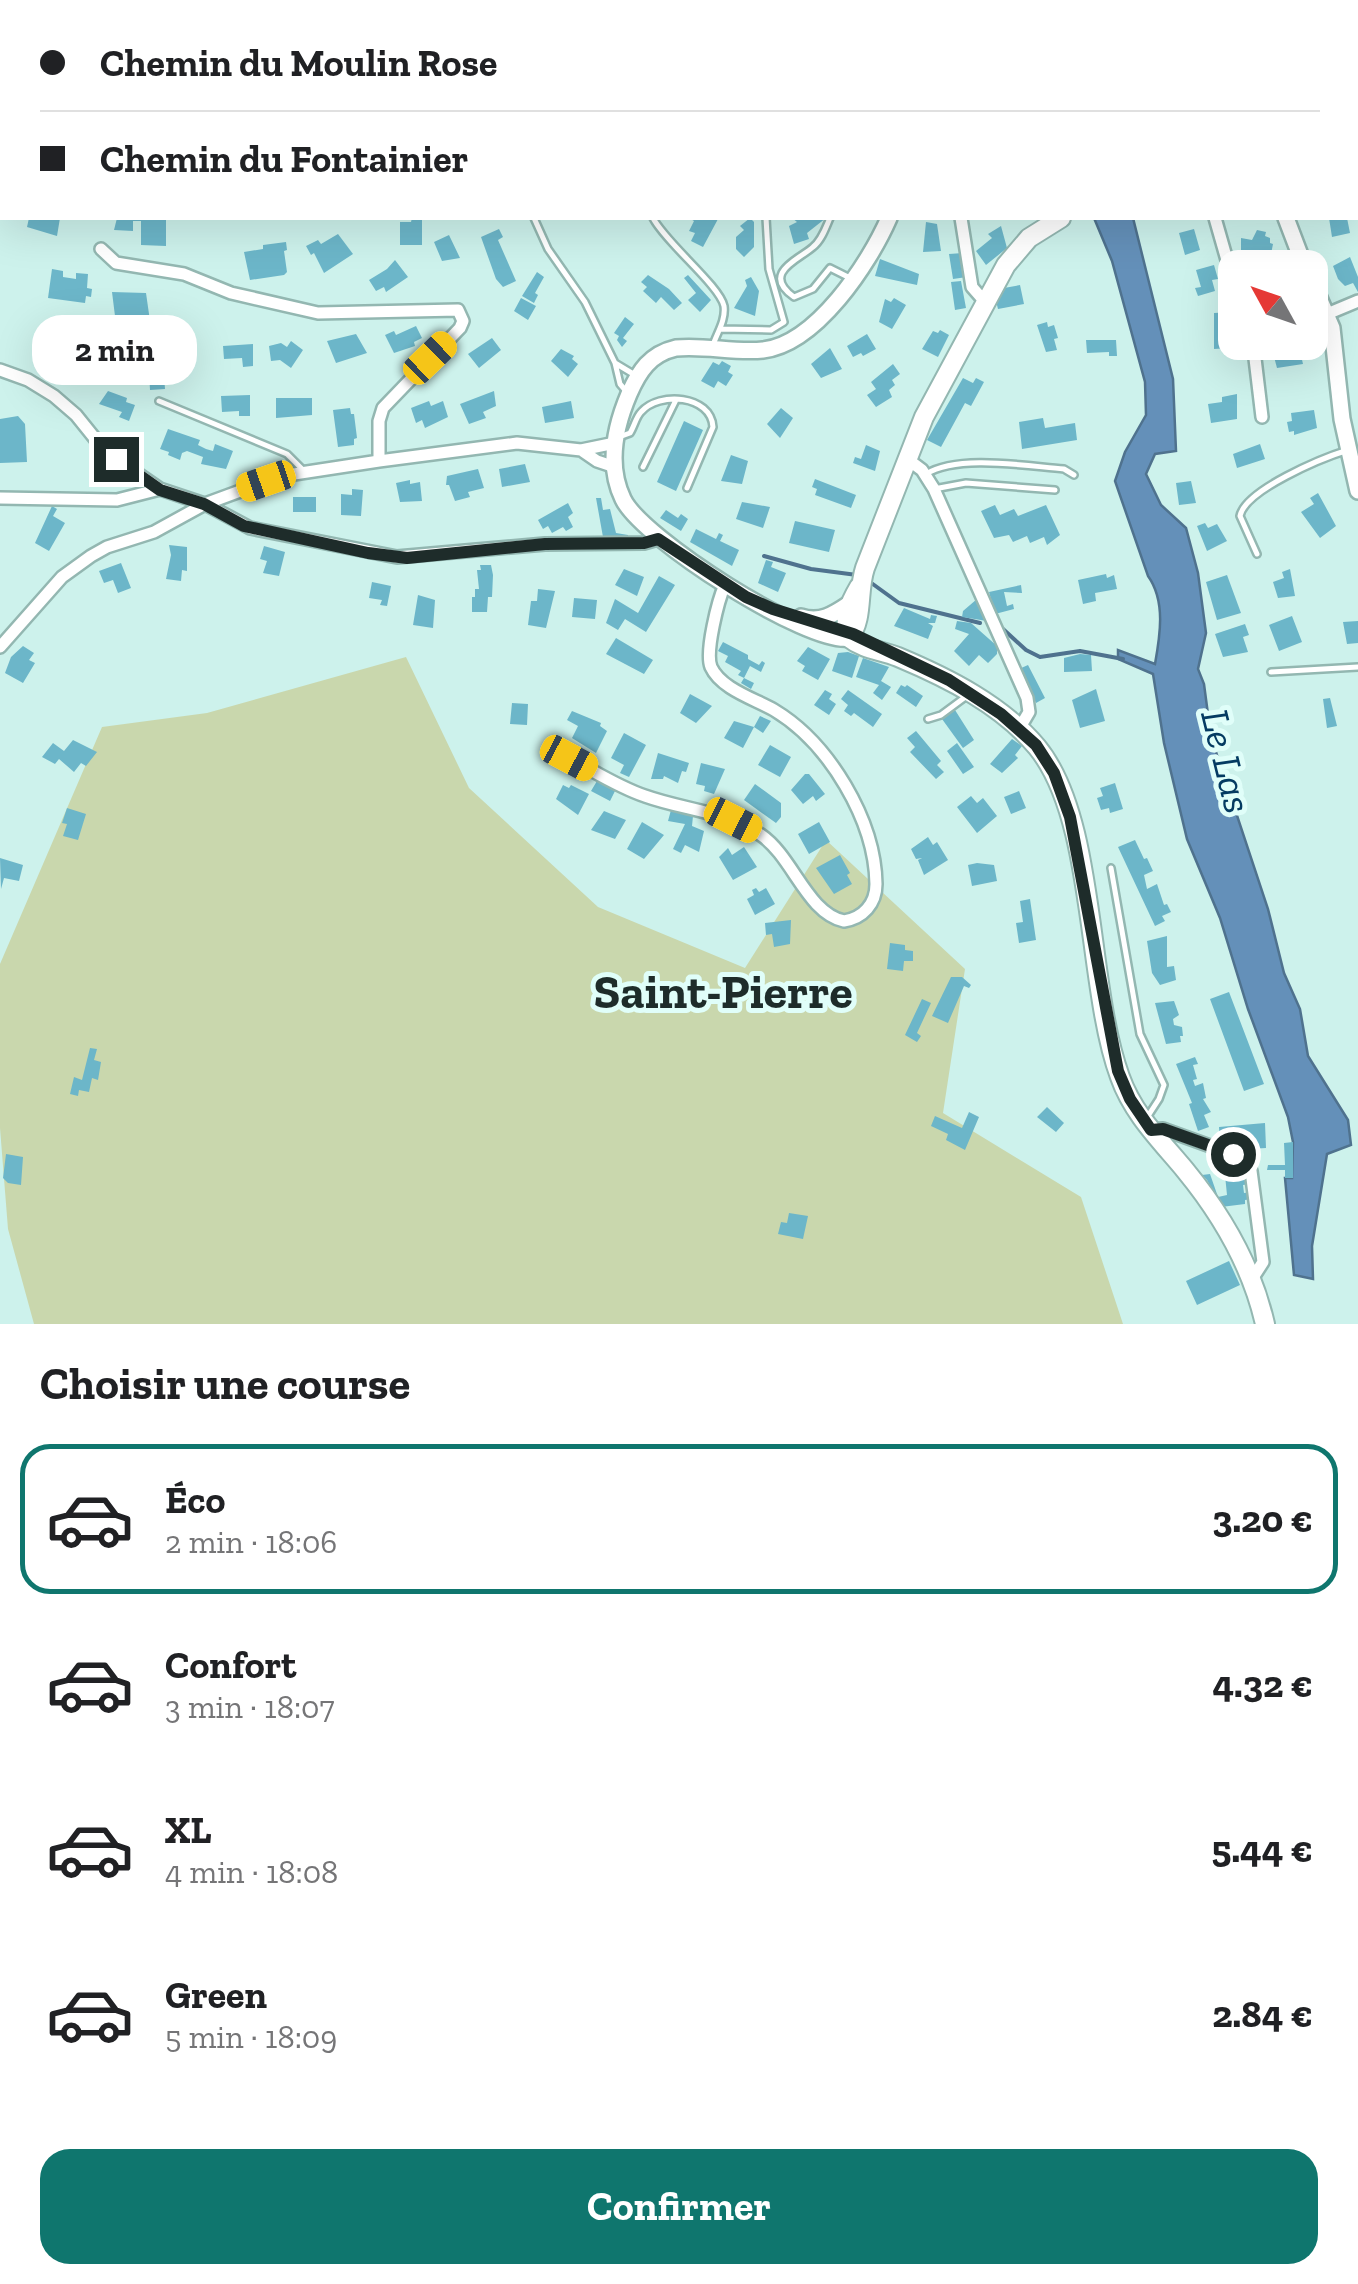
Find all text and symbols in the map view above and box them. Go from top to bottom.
text: Chemin du Moulin Rose [100,40,497,86]
text: Chemin du Fontainier [100,136,468,182]
north arrow [1218,250,1328,360]
map controls [1218,250,1328,360]
callout: 2 min [34,314,198,384]
car [398,326,462,390]
text: 2 min [75,331,154,369]
route end [94,437,139,482]
car [233,457,299,505]
water label: Le Las [1191,704,1263,818]
car [535,731,603,785]
car [699,793,767,847]
district label: Saint-Pierre [593,963,853,1020]
route start [1211,1132,1256,1177]
text: Choisir une course [40,1357,410,1411]
icon: car [45,1474,135,1564]
text: Éco [165,1477,225,1523]
text: 3.20 € [1212,1496,1313,1542]
text: 2 min · 18:06 [165,1523,337,1561]
icon: car [45,1639,135,1729]
text: Confort [165,1642,296,1688]
text: 4.32 € [1212,1661,1313,1707]
text: 3 min · 18:07 [165,1688,335,1726]
icon: car [45,1804,135,1894]
text: XL [165,1807,212,1853]
text: 5.44 € [1212,1826,1313,1872]
text: 4 min · 18:08 [165,1853,338,1891]
icon: car [45,1969,135,2059]
text: Green [165,1972,267,2018]
text: 2.84 € [1212,1991,1313,2037]
text: 5 min · 18:09 [165,2018,337,2056]
button: Confirmer [40,2149,1318,2264]

